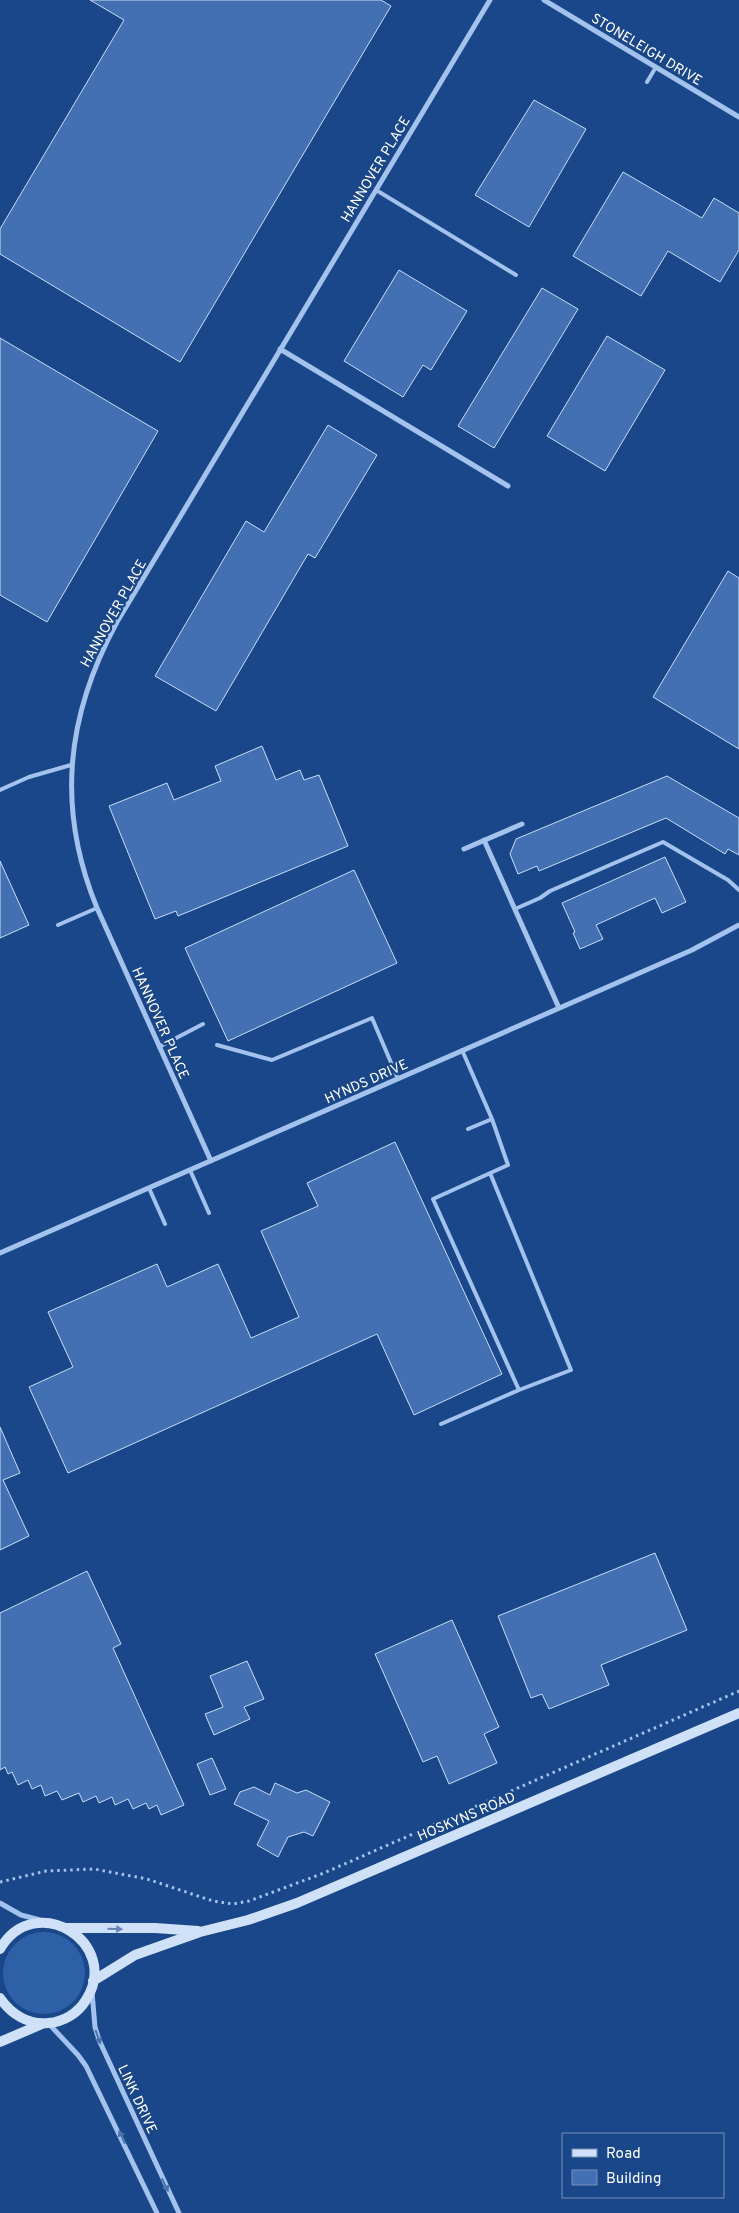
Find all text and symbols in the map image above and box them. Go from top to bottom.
street label: STONELEIGH DRIVE [588,10,705,90]
street label: HANNOVER PLACE [338,114,415,226]
street label: HANNOVER PLACE [78,557,151,671]
street label: HANNOVER PLACE [127,965,192,1082]
street label: HYNDS DRIVE [322,1056,411,1108]
street label: HOSKYNS ROAD [415,1789,518,1846]
one-way arrow [107,1925,123,1933]
one-way arrow [94,2030,102,2045]
street label: LINK DRIVE [113,2062,160,2137]
one-way arrow [117,2130,125,2144]
legend [562,2133,724,2198]
text: Road [606,2145,641,2164]
text: Building [606,2170,661,2189]
one-way arrow [162,2178,170,2192]

